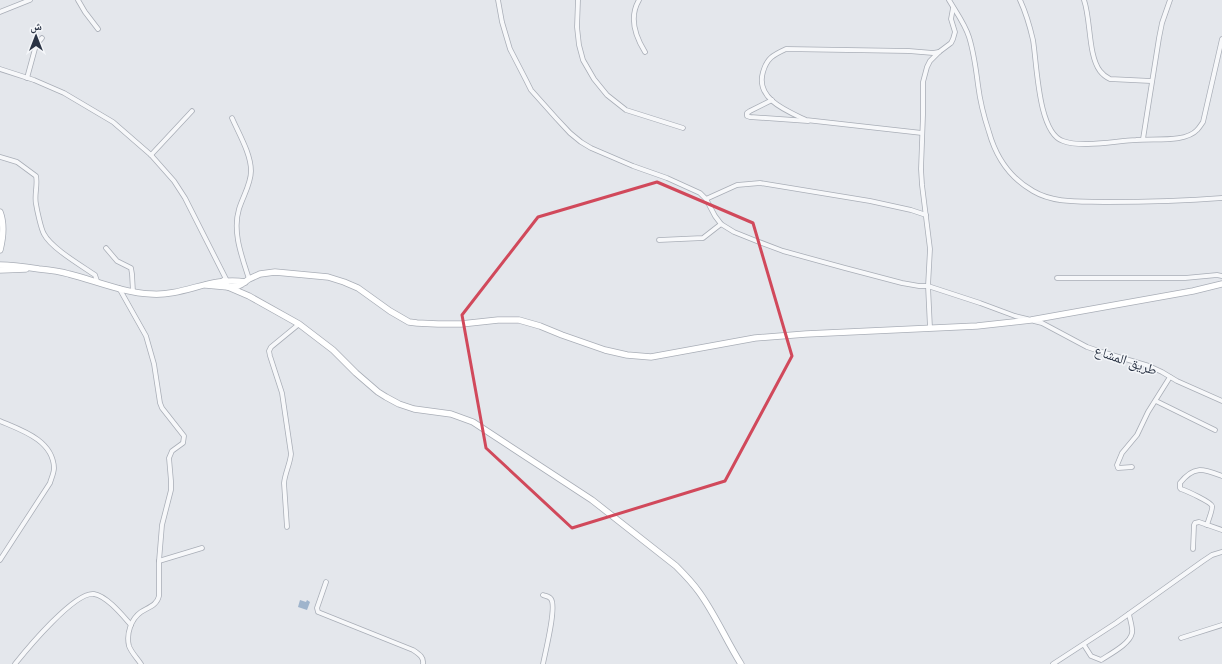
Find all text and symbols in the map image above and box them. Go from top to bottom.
north arrow [16,16,56,56]
text: ش [30,20,42,34]
street label: طريق المشاع [1092,342,1159,380]

